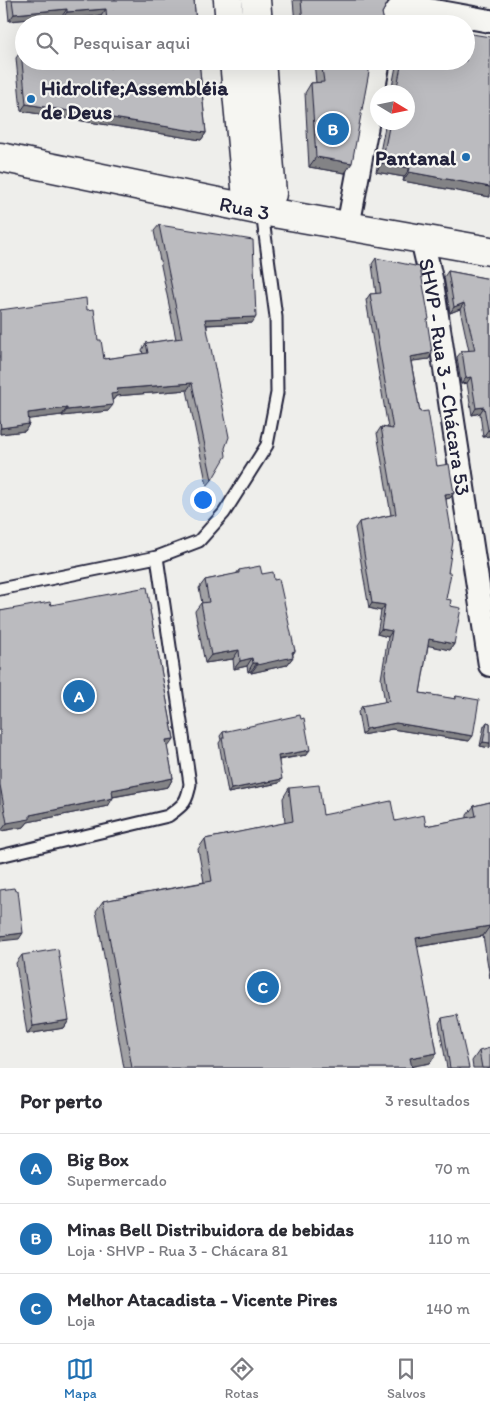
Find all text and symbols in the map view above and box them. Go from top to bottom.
search box [15,15,475,70]
icon: search [33,29,61,57]
text: Pesquisar aqui [73,31,190,54]
place label: Hidrolife;Assembléia de Deus [41,75,229,124]
north arrow [370,85,415,130]
marker: Hidrolife;Assembléia de Deus [25,93,37,105]
pin: B [317,110,349,148]
place label: Pantanal [375,145,457,170]
marker: Pantanal [460,151,472,163]
street label: Rua 3 [217,190,272,225]
street label: SHVP - Rua 3 - Chácara 53 [414,256,477,497]
your location [190,487,216,513]
pin: A [63,677,95,715]
pin: C [247,968,279,1006]
text: Por perto [20,1088,102,1113]
text: 3 resultados [385,1091,470,1110]
text: Big Box [67,1148,129,1171]
text: A [31,1159,41,1178]
text: 70 m [435,1159,470,1178]
text: Supermercado [67,1171,167,1190]
text: Minas Bell Distribuidora de bebidas [67,1218,354,1241]
text: B [31,1229,41,1248]
text: 110 m [428,1229,470,1248]
text: Loja · SHVP - Rua 3 - Chácara 81 [67,1241,288,1260]
text: Melhor Atacadista - Vicente Pires [67,1288,338,1311]
text: C [31,1299,41,1318]
text: 140 m [426,1299,470,1318]
text: Loja [67,1311,95,1330]
tab: Mapa [64,1355,97,1402]
tab: Rotas [225,1355,259,1402]
tab: Salvos [387,1355,426,1402]

